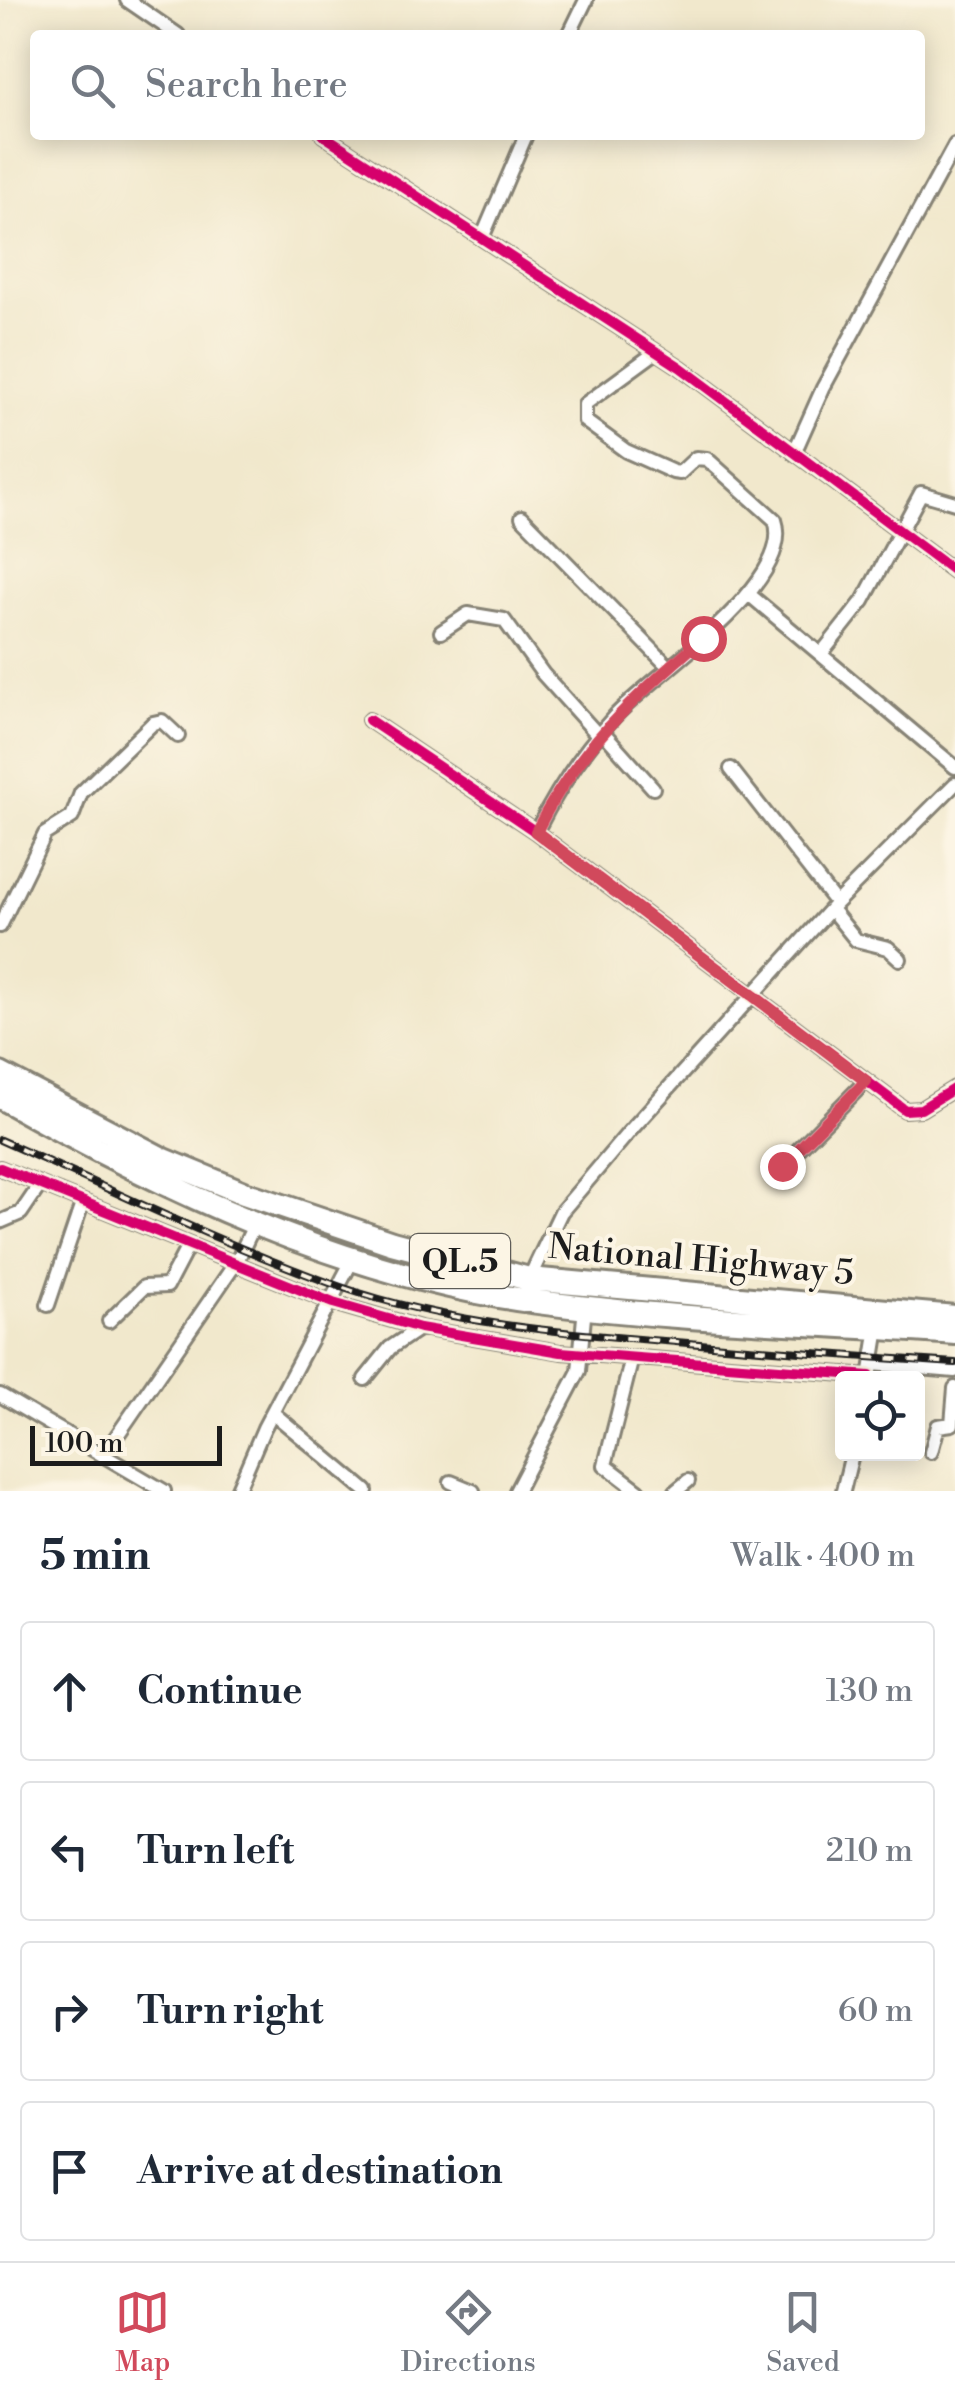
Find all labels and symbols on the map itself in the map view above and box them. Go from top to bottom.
route start [681,616,727,662]
route end [760,1144,806,1190]
street label: National Highway 5 [546,1226,855,1295]
road number: QL.5 [410,1234,510,1288]
scale bar [30,1421,222,1466]

